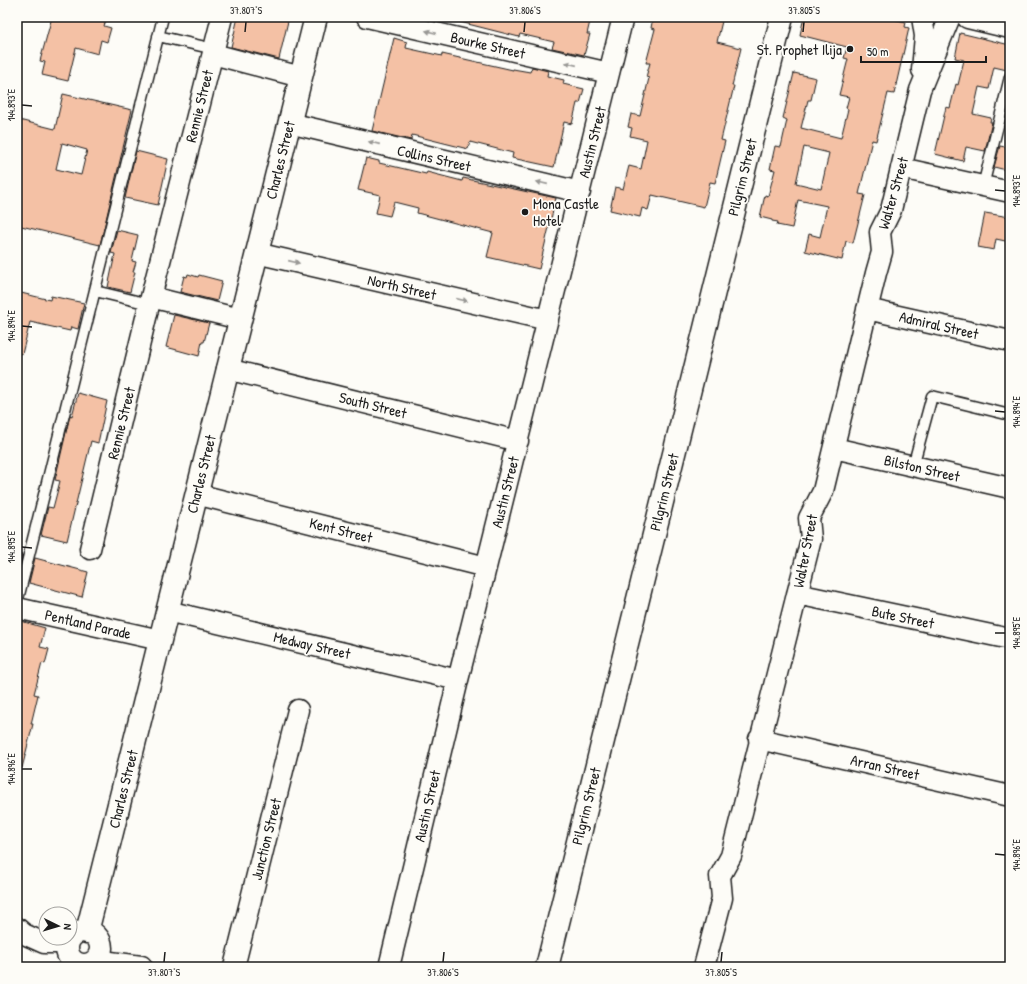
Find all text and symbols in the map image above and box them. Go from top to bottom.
text: 37.807°S [230,4,263,17]
text: 37.806°S [509,4,541,17]
text: 37.805°S [788,4,820,17]
street label: Bourke Street [449,26,528,64]
one-way arrow [425,28,437,34]
scale bar [861,38,986,64]
place label: St. Prophet Ilija [757,39,842,60]
text: 50 m [867,43,888,60]
marker: St. Prophet Ilija [845,44,855,54]
one-way arrow [565,60,578,66]
street label: Rennie Street [180,67,218,144]
text: 144.893°E [5,88,18,121]
street label: Austin Street [573,103,611,180]
street label: Charles Street [260,118,300,201]
street label: Pilgrim Street [722,135,762,218]
street label: Collins Street [395,139,474,177]
one-way arrow [368,140,381,146]
street label: Walter Street [873,154,914,232]
text: 144.893°E [1010,174,1023,207]
one-way arrow [536,179,548,185]
place label: Mona Castle Hotel [533,193,599,231]
marker: Mona Castle Hotel [520,207,530,217]
one-way arrow [288,259,300,265]
street label: North Street [366,269,439,305]
one-way arrow [456,298,468,304]
street label: Admiral Street [897,306,982,345]
text: 144.894°E [5,310,18,342]
street label: Rennie Street [102,384,140,461]
street label: South Street [337,386,410,424]
text: 144.894°E [1010,396,1023,428]
street label: Charles Street [181,432,221,515]
street label: Bilston Street [882,449,963,487]
street label: Pilgrim Street [644,450,684,533]
street label: Austin Street [486,453,524,530]
street label: Kent Street [307,512,375,548]
street label: Walter Street [788,512,823,590]
text: 144.895°E [5,530,18,563]
street label: Bute Street [870,600,937,634]
street label: Pentland Parade [43,604,133,644]
text: 144.895°E [1010,616,1023,649]
street label: Medway Street [271,626,353,664]
street label: Charles Street [103,747,143,830]
street label: Arran Street [849,749,922,785]
text: 144.896°E [5,752,18,785]
street label: Pilgrim Street [566,764,606,847]
street label: Austin Street [409,767,446,844]
street label: Junction Street [246,795,287,882]
text: 144.896°E [1010,838,1023,871]
north arrow [38,906,78,946]
text: N [61,923,75,931]
text: 37.807°S [148,966,181,979]
text: 37.806°S [427,966,459,979]
text: 37.805°S [705,966,737,979]

